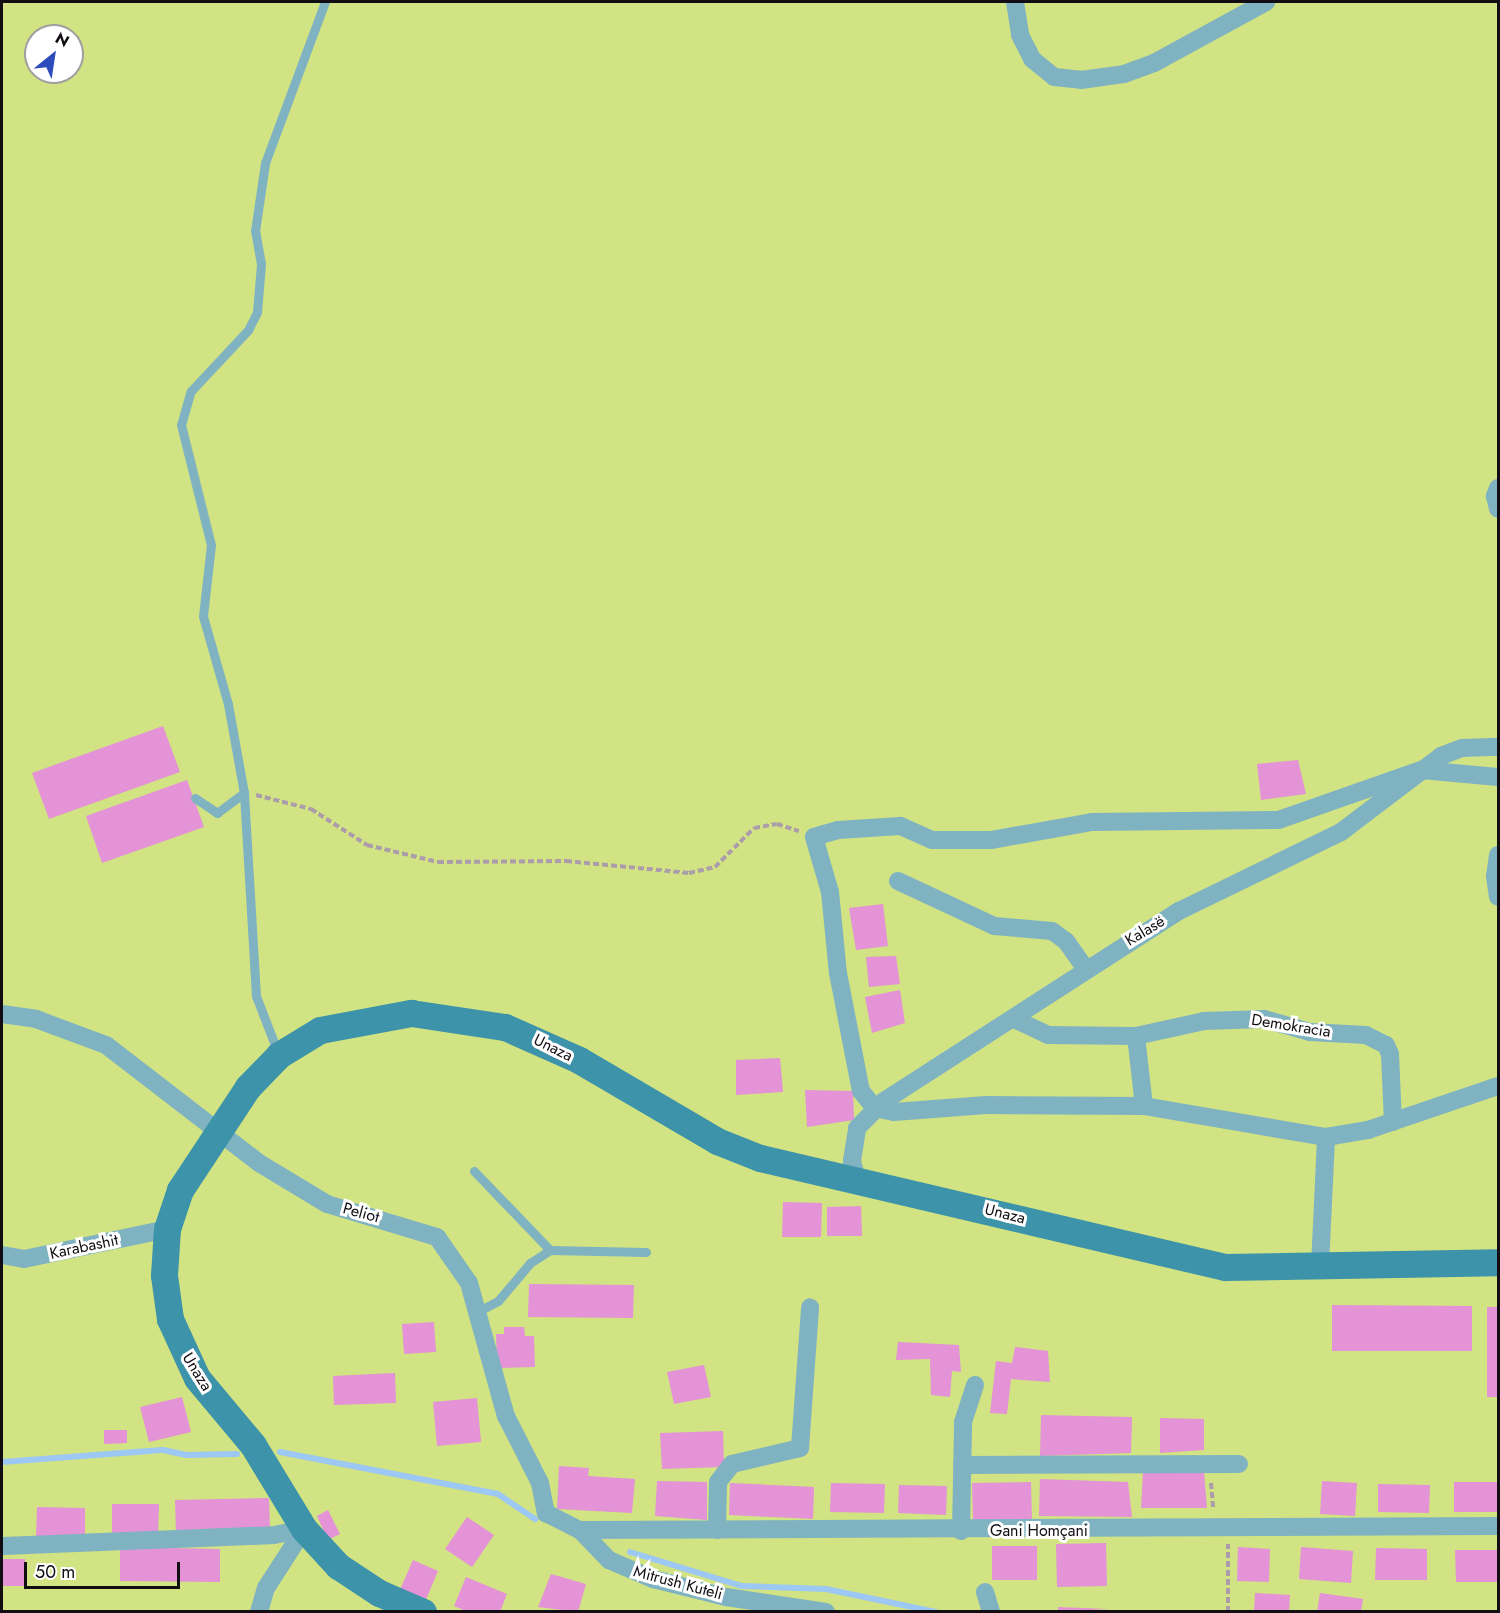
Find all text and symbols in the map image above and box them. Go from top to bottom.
north arrow [24,24,84,84]
text: N [51,27,74,53]
street label: Kalasë [1122,912,1168,950]
street label: Demokracia [1250,1010,1332,1042]
street label: Unaza [530,1030,576,1066]
street label: Peliot [341,1199,381,1227]
street label: Unaza [983,1200,1027,1228]
street label: Karabashit [48,1230,120,1264]
street label: Unaza [178,1349,216,1395]
street label: Gani Homçani [990,1521,1088,1541]
scale bar [27,1550,183,1588]
text: 50 m [35,1559,75,1585]
street label: Mitrush Kuteli [631,1562,725,1604]

